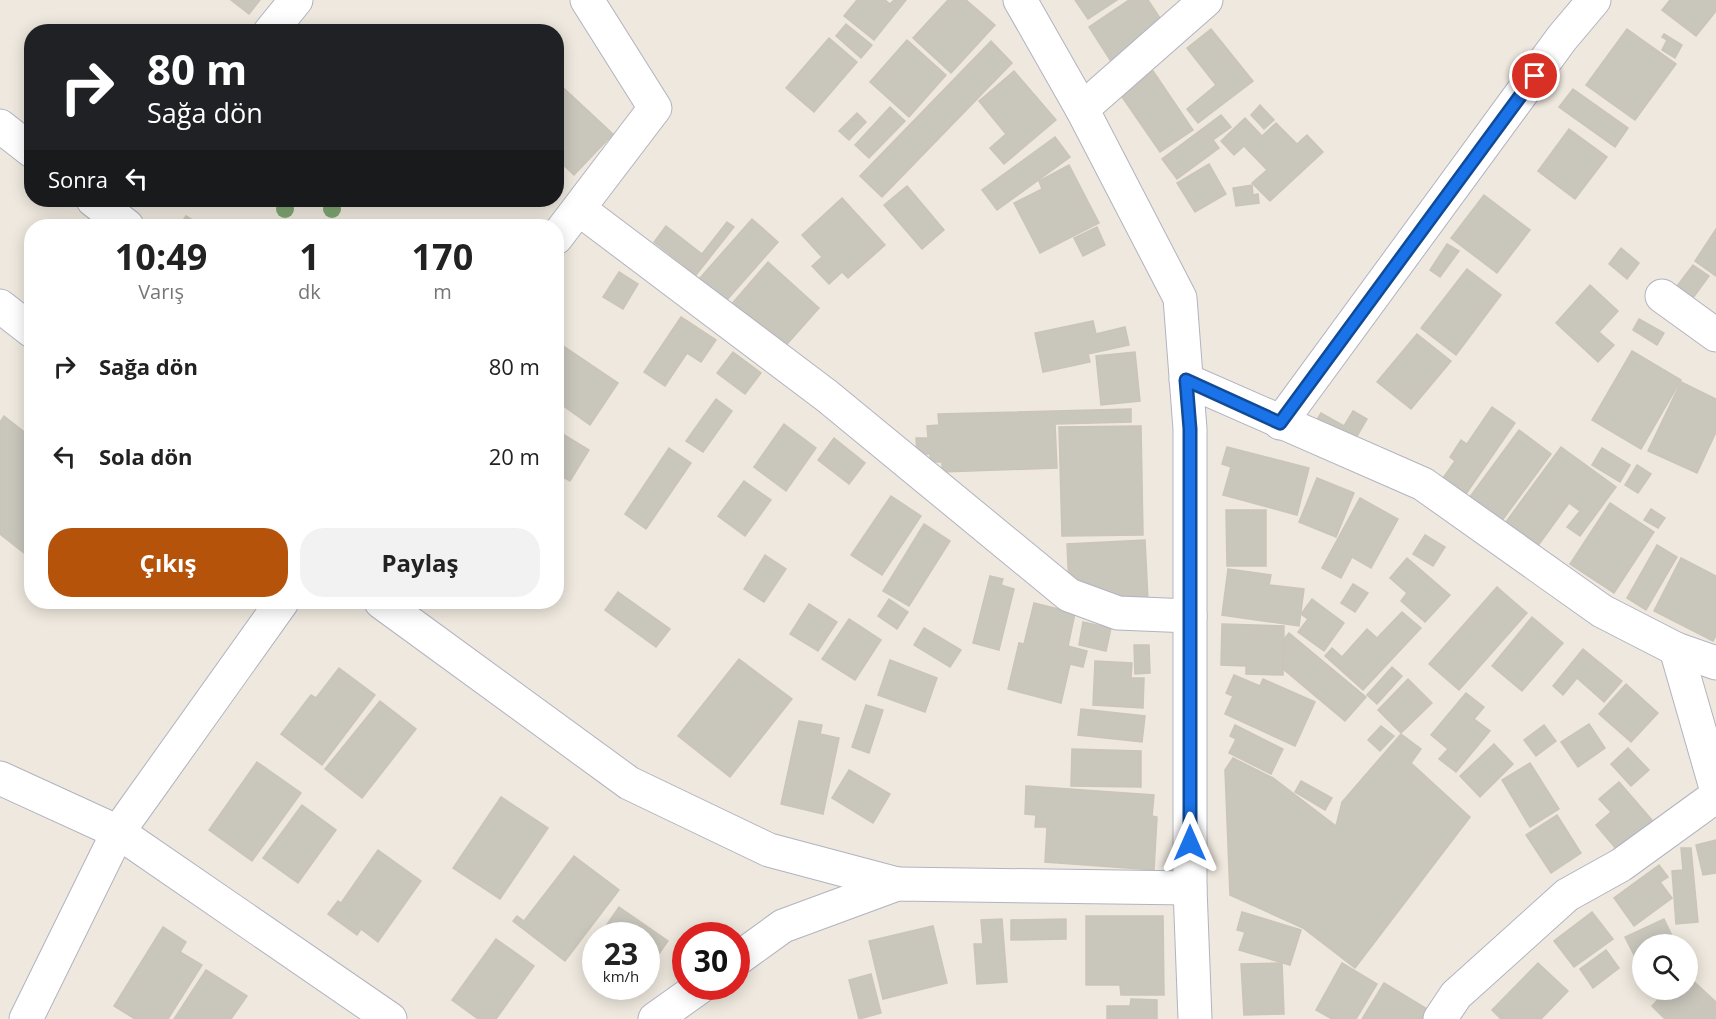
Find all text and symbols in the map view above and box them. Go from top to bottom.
text: 80 m [147,40,247,97]
icon: right [48,48,126,126]
pin [1509,50,1560,101]
icon: arrive [1518,59,1551,92]
text: Sağa dön [147,94,263,131]
icon: left [120,162,153,195]
text: Sonra [48,164,108,194]
text: 10:49 [115,232,207,281]
text: 1 [299,232,320,281]
text: 170 [412,232,473,281]
text: Varış [138,278,184,305]
text: dk [298,278,321,305]
text: m [433,278,452,305]
icon: right [48,350,81,383]
text: Sağa dön [99,351,198,381]
text: 80 m [489,351,540,381]
icon: left [48,440,81,473]
text: Sola dön [99,441,192,471]
text: 20 m [489,441,540,471]
button: Çıkış [48,528,288,597]
button: Paylaş [300,528,540,597]
position arrow [1158,811,1222,875]
speed limit sign: 30 [672,922,750,1000]
text: 23 [604,933,638,974]
map controls [1632,934,1698,1000]
button: search [1632,934,1698,1000]
text: km/h [603,966,639,986]

